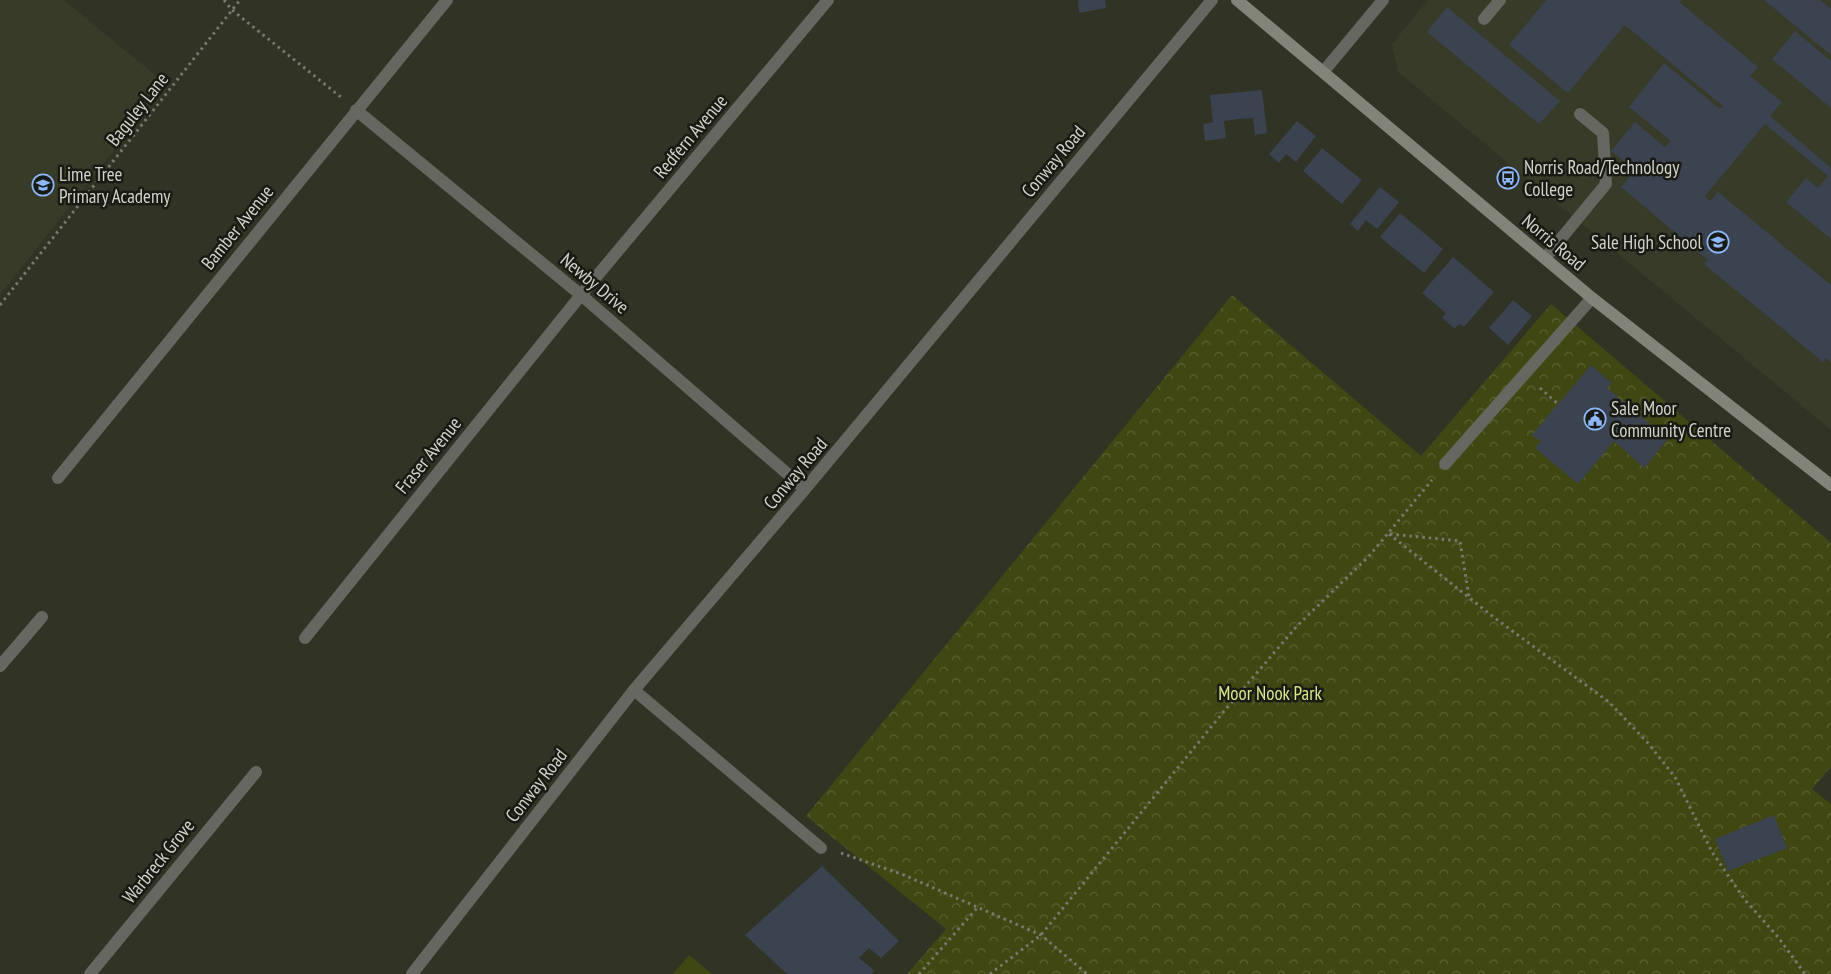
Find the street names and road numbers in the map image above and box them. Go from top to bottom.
street label: Baguley Lane [101,67,173,151]
street label: Redfern Avenue [648,89,732,183]
street label: Conway Road [1016,120,1090,202]
street label: Bamber Avenue [196,180,278,274]
street label: Norris Road [1517,208,1591,276]
street label: Newby Drive [556,247,634,319]
street label: Fraser Avenue [390,412,466,498]
street label: Conway Road [758,432,832,514]
street label: Conway Road [500,743,572,827]
street label: Warbreck Grove [117,814,199,908]

